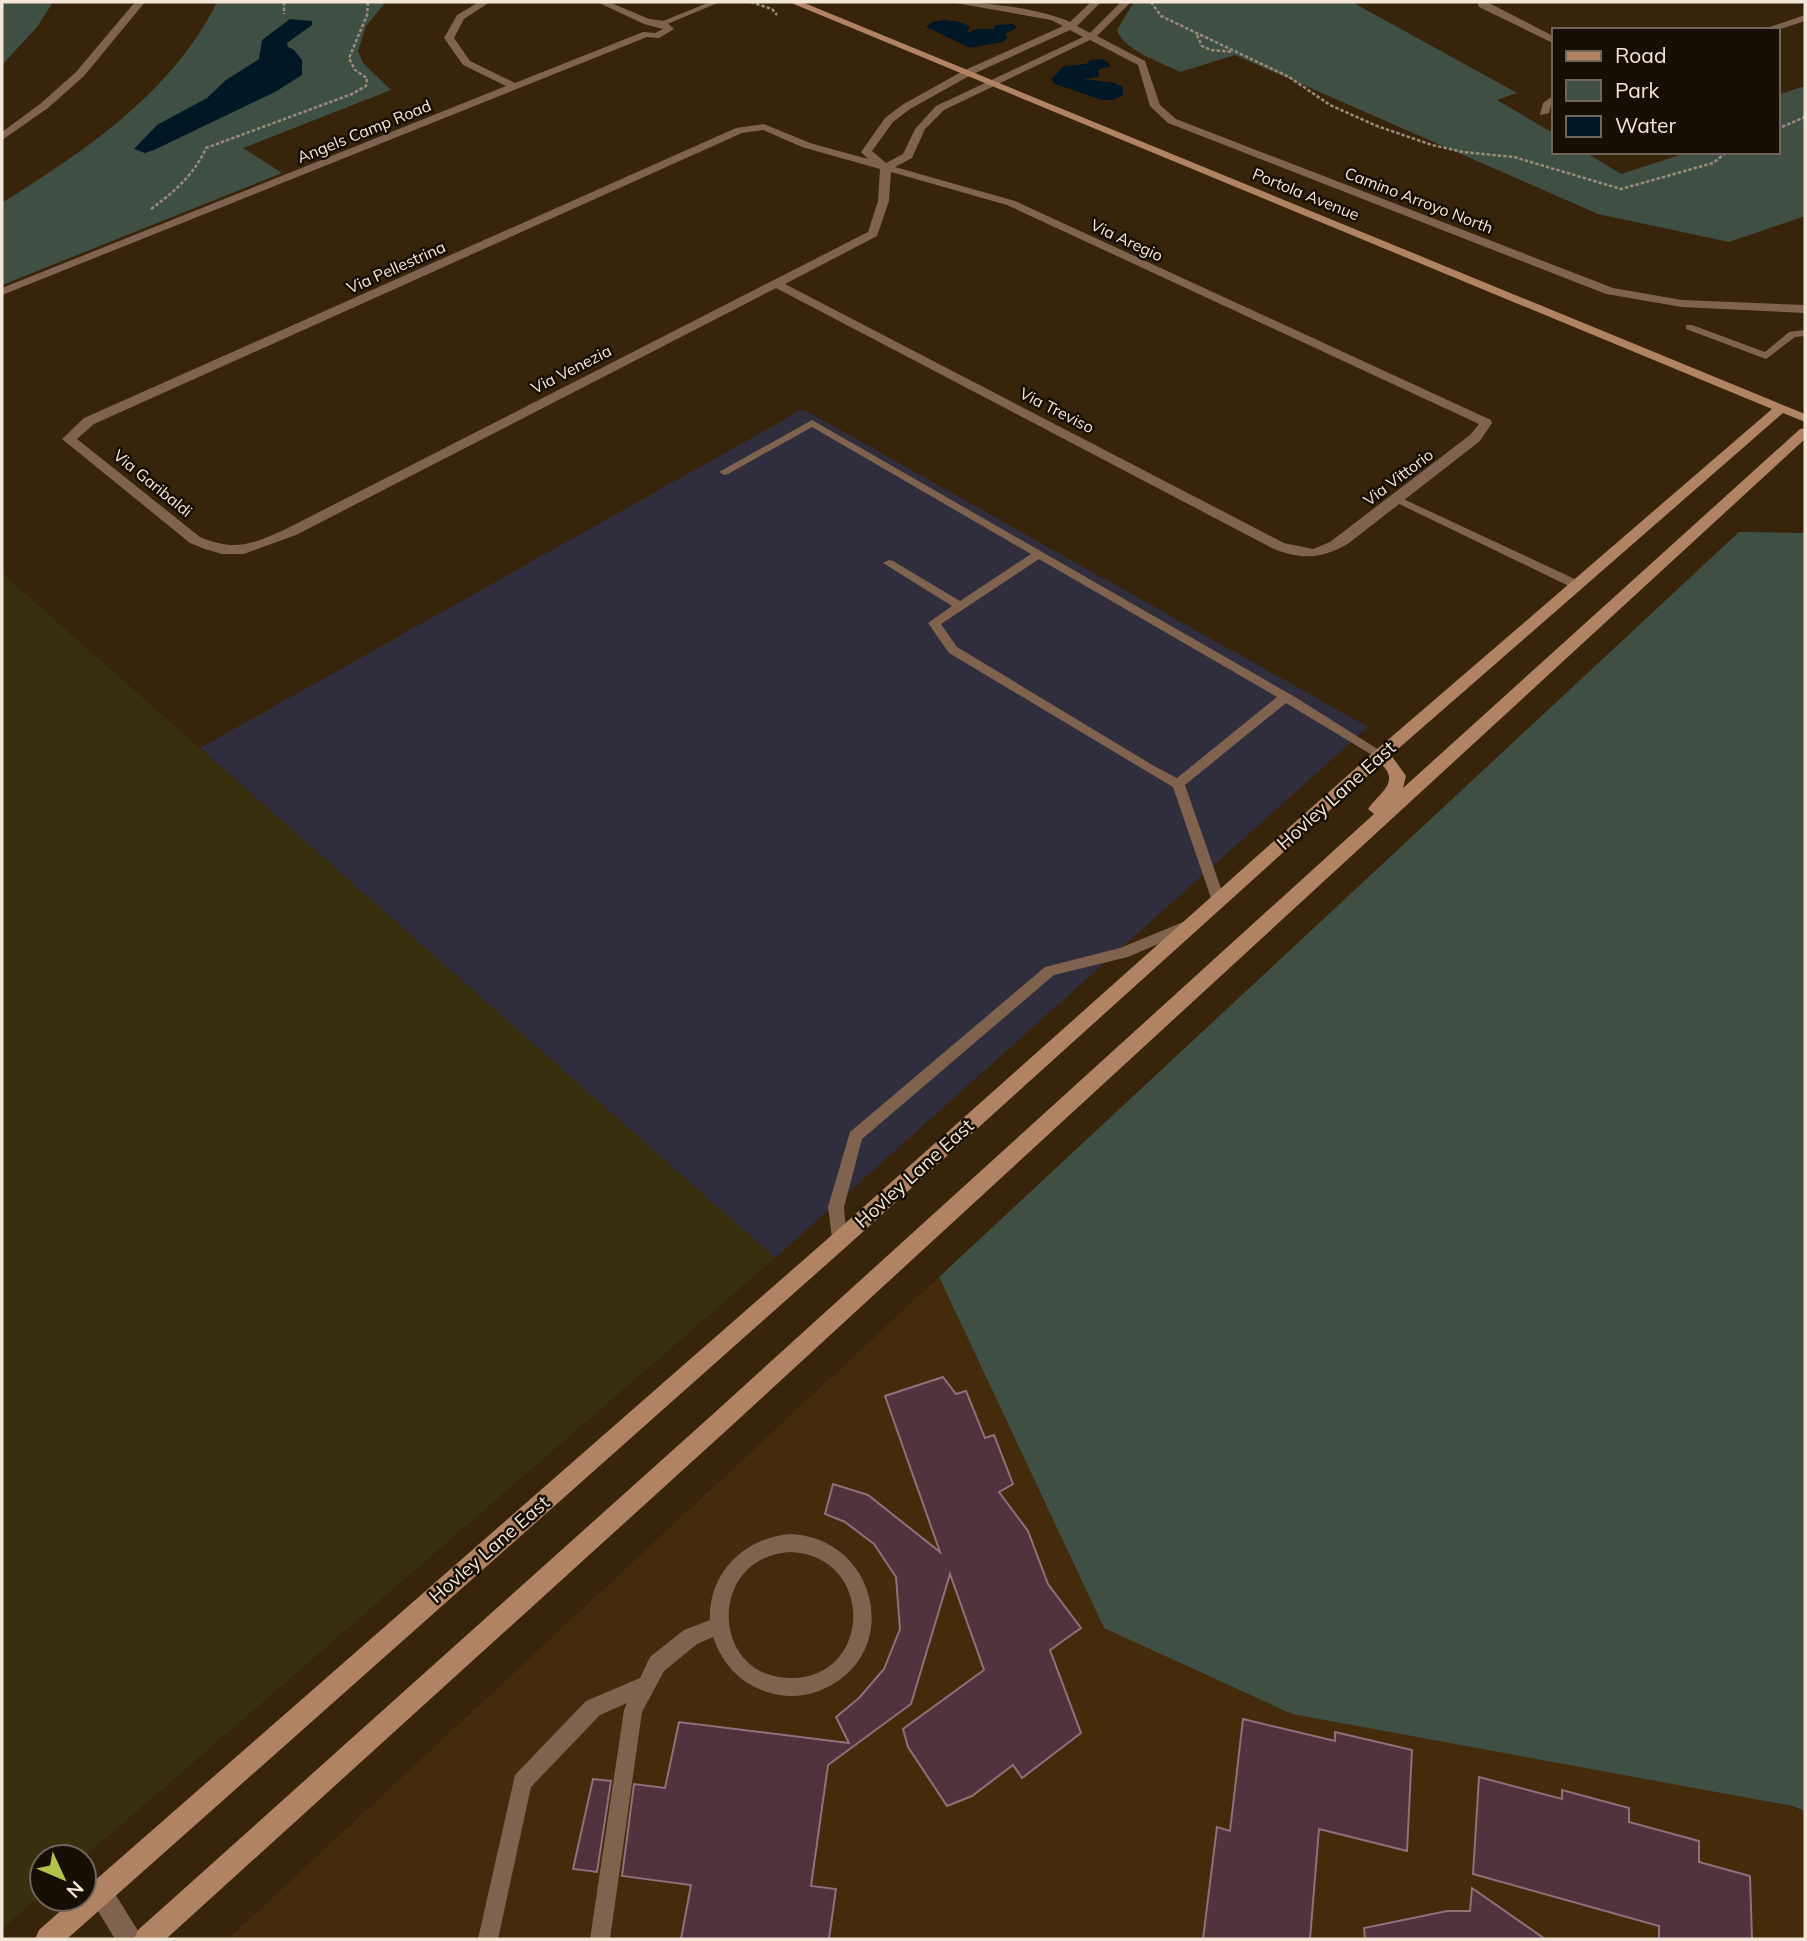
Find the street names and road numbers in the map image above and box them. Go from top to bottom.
street label: Angels Camp Road [294,95,434,167]
street label: Portola Avenue [1250,163,1362,225]
street label: Camino Arroyo North [1342,163,1496,237]
street label: Via Aregio [1088,215,1166,265]
street label: Via Pellestrina [344,236,448,298]
street label: Via Venezia [527,340,615,398]
street label: Via Treviso [1016,383,1098,437]
street label: Via Vittorio [1359,444,1437,510]
street label: Via Garibaldi [109,445,197,521]
street label: Hovley Lane East [1272,735,1401,855]
street label: Hovley Lane East [850,1113,979,1233]
street label: Hovley Lane East [424,1490,554,1608]

